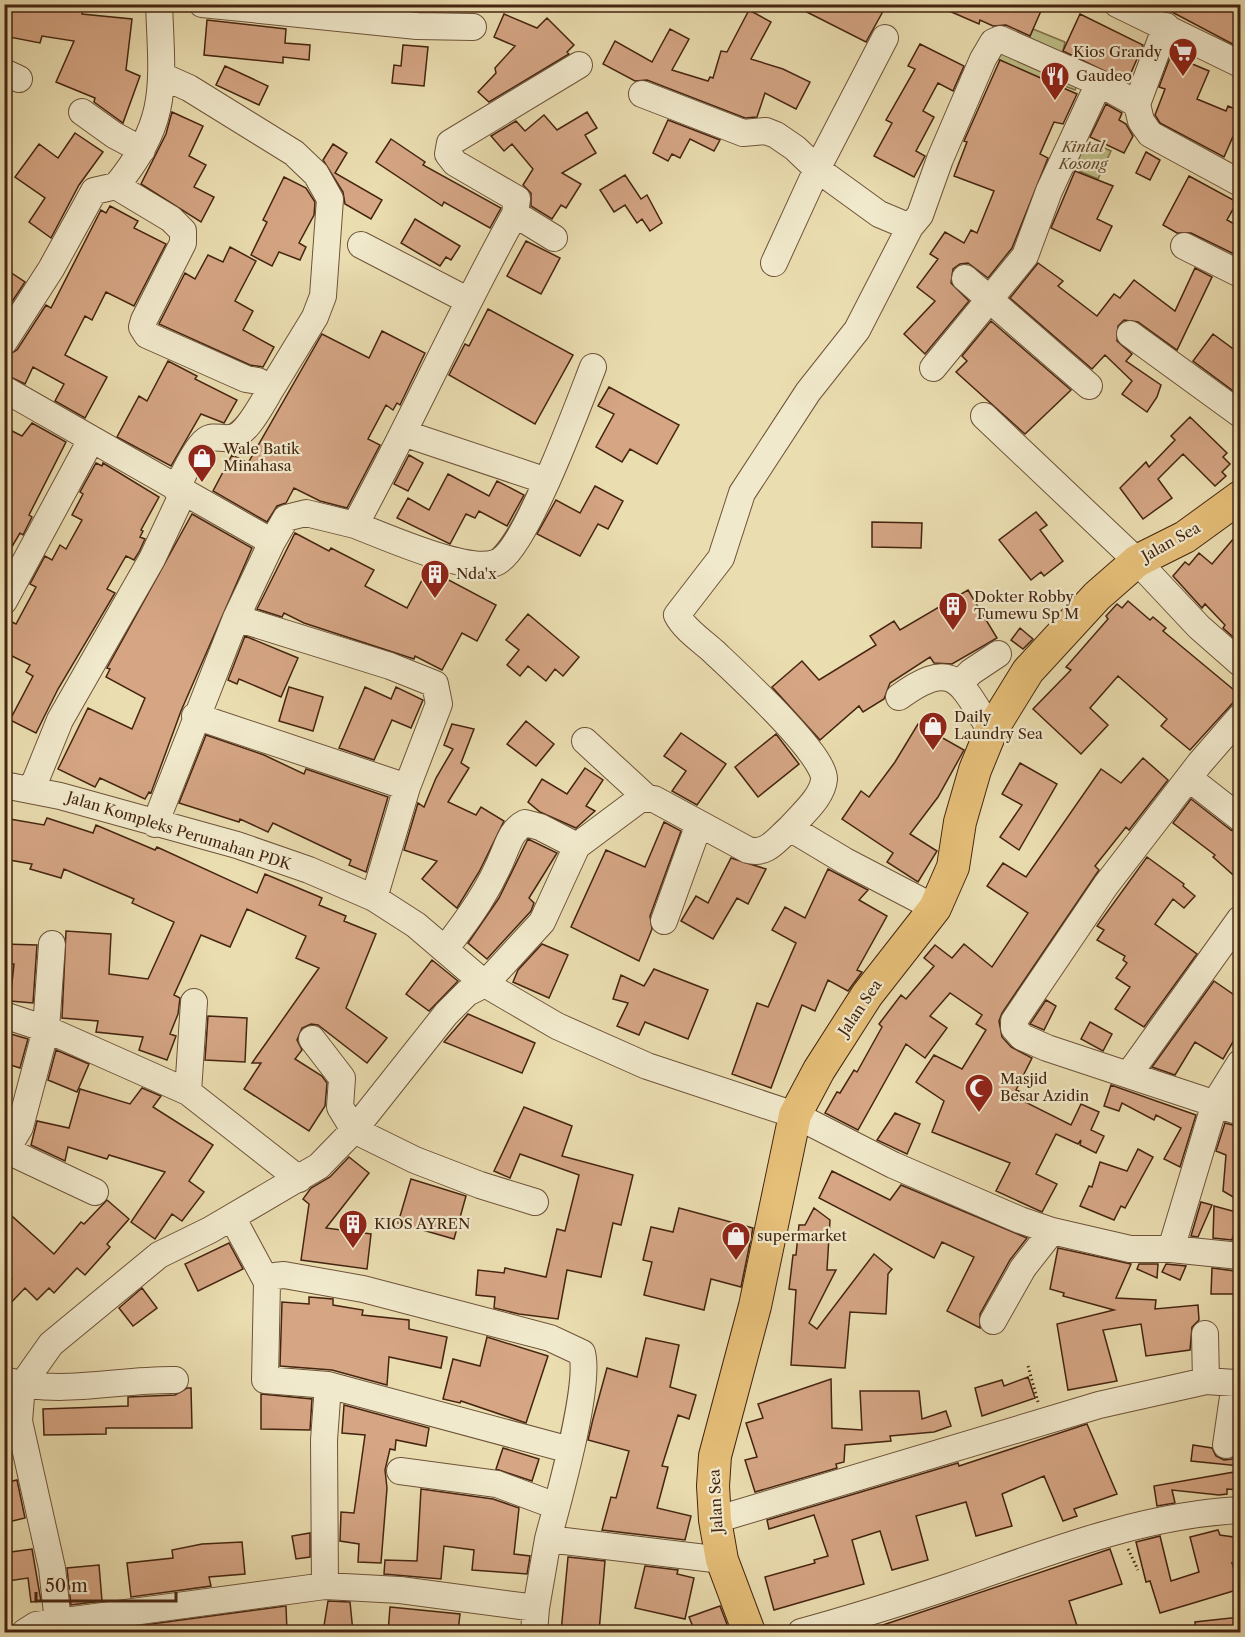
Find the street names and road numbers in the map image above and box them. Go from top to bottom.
street label: Jalan Sea [1136,518,1203,566]
street label: Jalan Kompleks Perumahan PDK [63,787,295,874]
street label: Jalan Sea [833,976,885,1041]
street label: Jalan Sea [704,1468,727,1536]

